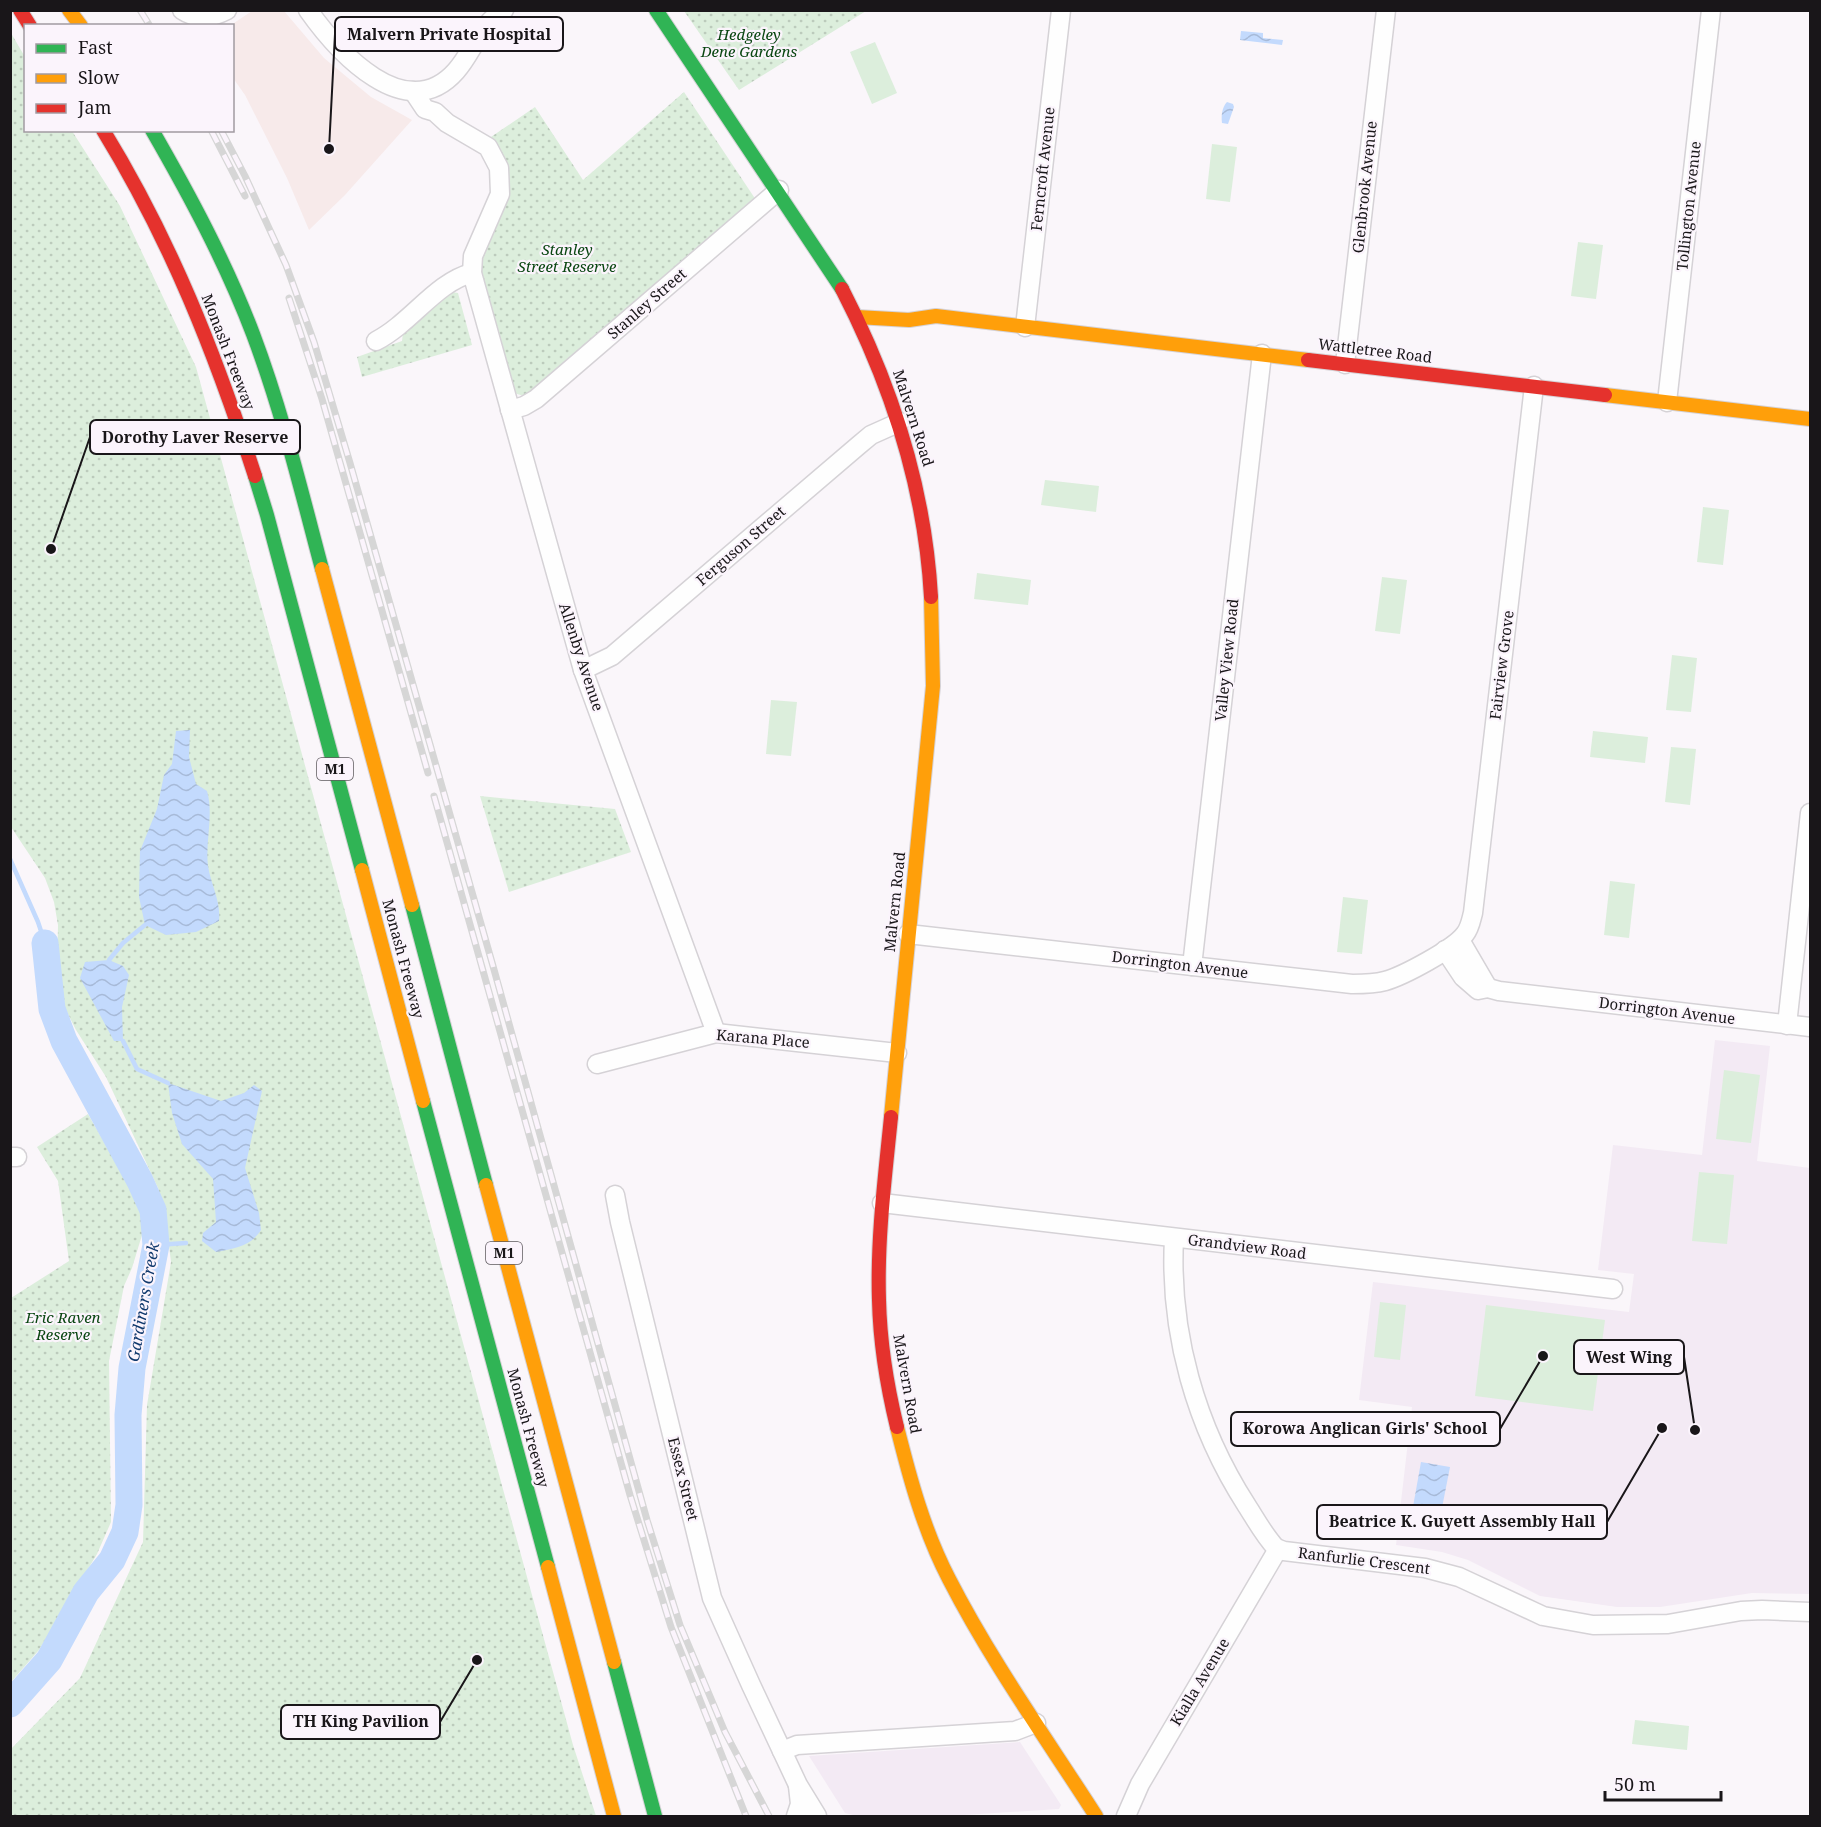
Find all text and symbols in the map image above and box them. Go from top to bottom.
callout: Malvern Private Hospital [335,17,563,51]
text: Malvern Private Hospital [347,23,551,45]
legend [24,24,234,132]
park label: Hedgeley Dene Gardens [700,24,797,61]
text: Fast [78,35,113,59]
text: Slow [78,65,120,89]
text: Jam [77,95,112,119]
street label: Ferncroft Avenue [1026,106,1058,232]
street label: Glenbrook Avenue [1347,120,1381,254]
street label: Tollington Avenue [1671,140,1705,272]
park label: Stanley Street Reserve [518,239,617,276]
street label: Stanley Street [603,263,690,343]
street label: Monash Freeway [198,291,260,413]
street label: Wattletree Road [1317,333,1433,367]
street label: Malvern Road [889,367,939,469]
callout: Dorothy Laver Reserve [90,420,300,454]
text: Dorothy Laver Reserve [102,426,288,448]
street label: Ferguson Street [692,501,789,589]
street label: Valley View Road [1210,598,1242,722]
street label: Allenby Avenue [555,600,609,713]
street label: Fairview Grove [1484,609,1518,721]
road number: M1 [317,758,353,780]
street label: Malvern Road [879,851,909,953]
street label: Monash Freeway [378,897,430,1021]
street label: Dorrington Avenue [1111,946,1250,982]
street label: Dorrington Avenue [1598,992,1737,1028]
street label: Karana Place [716,1024,811,1052]
street label: Grandview Road [1187,1229,1308,1263]
water label: Gardiners Creek [122,1240,164,1363]
road number: M1 [486,1242,522,1264]
park label: Eric Raven Reserve [24,1307,101,1344]
street label: Malvern Road [889,1333,927,1435]
callout: West Wing [1574,1340,1684,1374]
text: West Wing [1586,1346,1672,1368]
street label: Monash Freeway [503,1366,555,1490]
callout: Korowa Anglican Girls' School [1231,1412,1500,1446]
text: Korowa Anglican Girls' School [1243,1417,1488,1439]
street label: Essex Street [664,1435,704,1523]
callout: Beatrice K. Guyett Assembly Hall [1317,1505,1607,1539]
text: Beatrice K. Guyett Assembly Hall [1329,1510,1596,1532]
street label: Ranfurlie Crescent [1297,1542,1431,1578]
street label: Kialla Avenue [1165,1634,1233,1729]
callout: TH King Pavilion [281,1705,440,1739]
text: TH King Pavilion [293,1710,429,1732]
scale bar [1605,1764,1720,1802]
text: 50 m [1614,1772,1656,1796]

